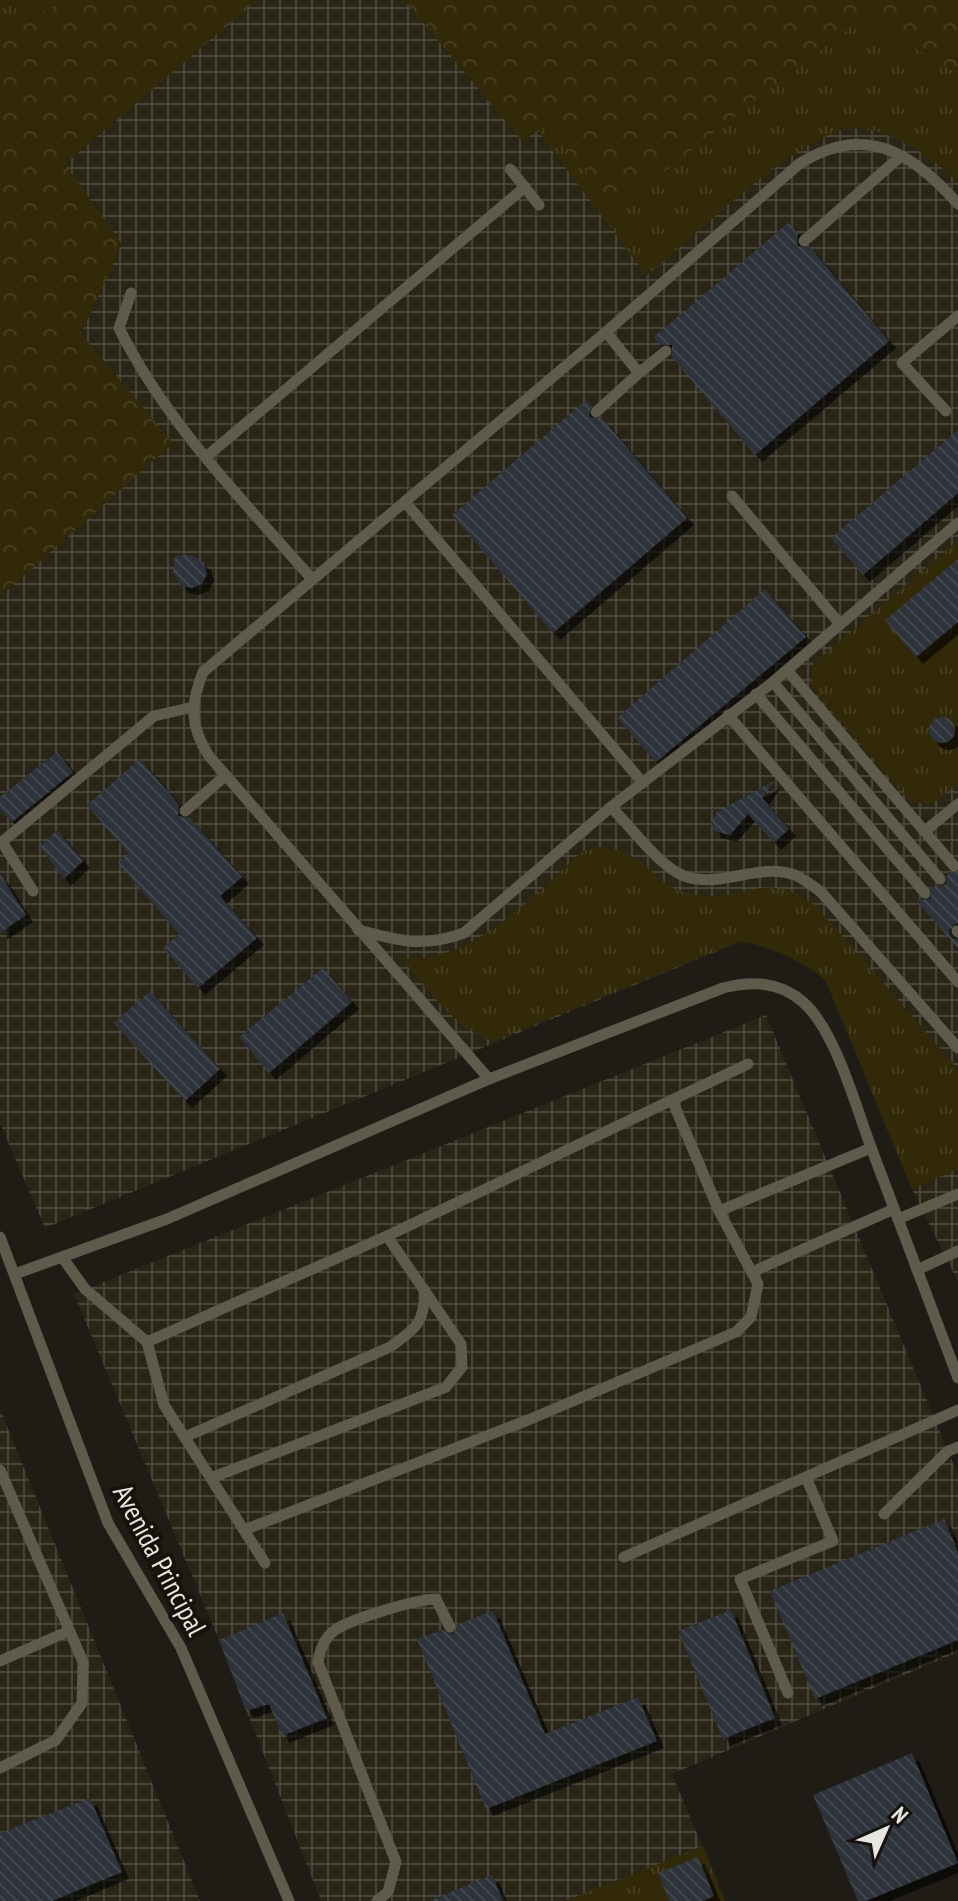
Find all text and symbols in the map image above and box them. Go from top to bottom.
street label: Avenida Principal [105,1478,216,1642]
north arrow [846,1789,926,1869]
text: N [886,1801,914,1829]

